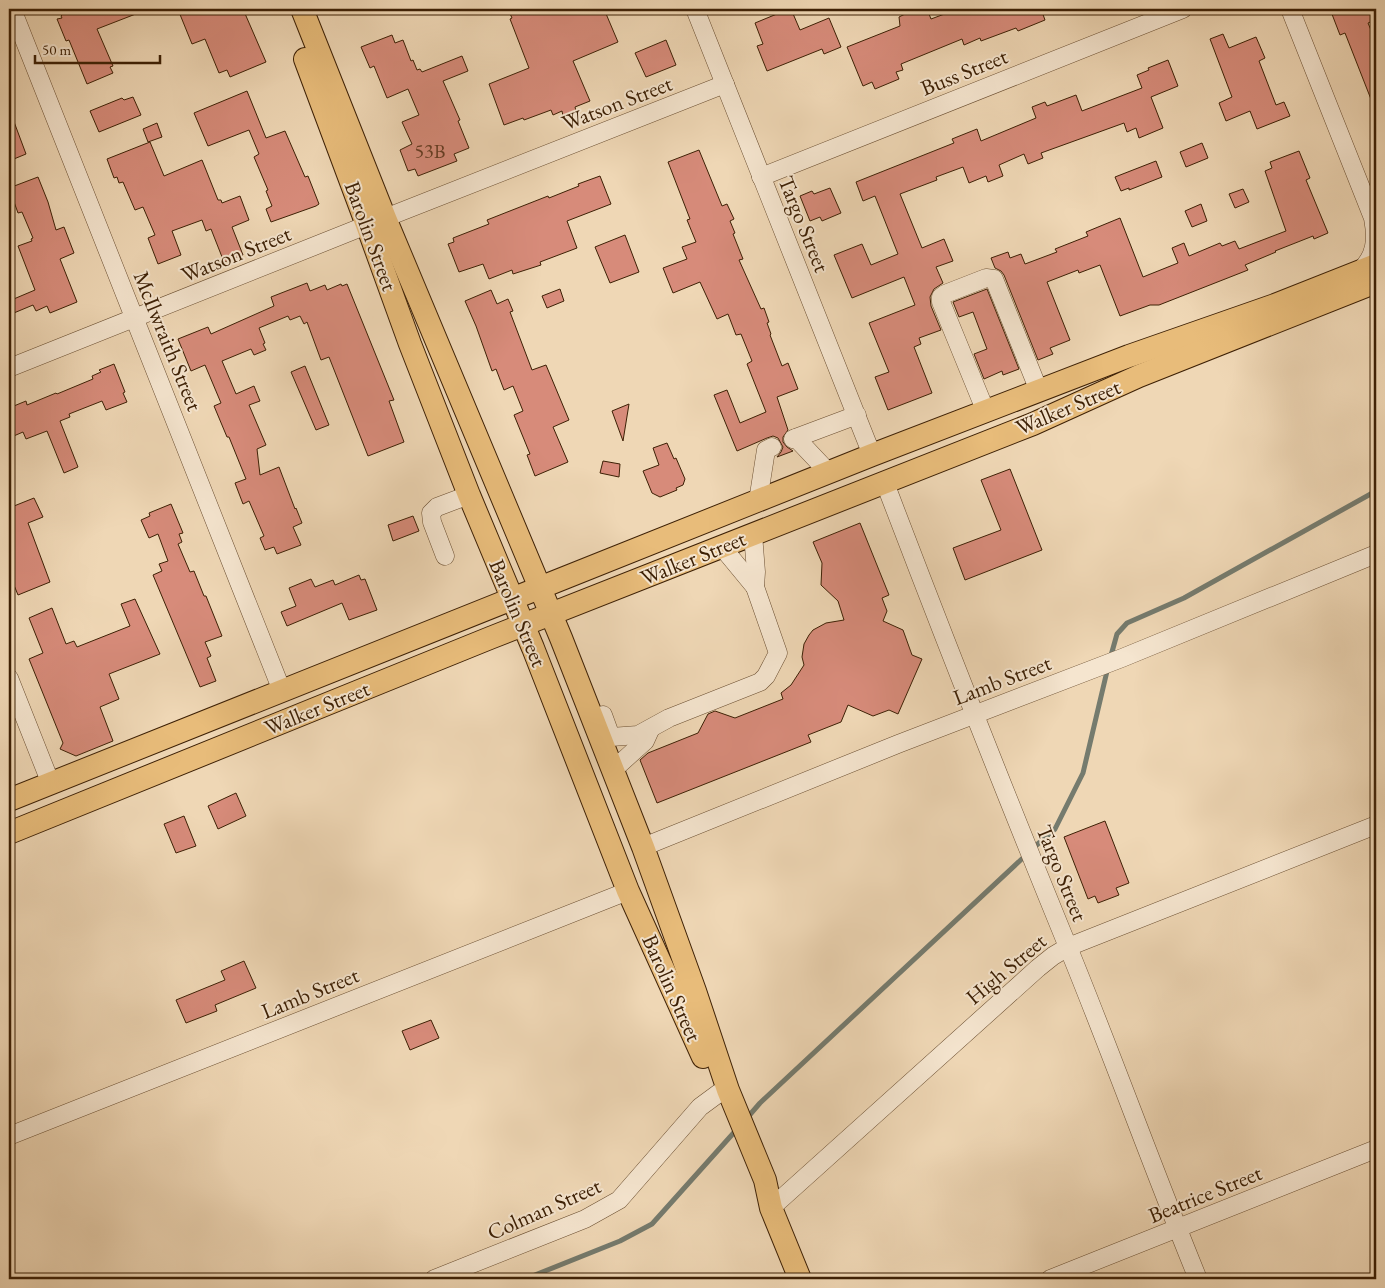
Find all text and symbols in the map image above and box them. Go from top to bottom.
scale bar [35,32,160,64]
text: 50 m [42,40,71,59]
street label: Buss Street [916,41,1012,103]
street label: Watson Street [558,69,676,137]
house number: 53B [415,138,445,164]
street label: Targo Street [771,171,837,277]
street label: Barolin Street [338,177,404,295]
street label: Watson Street [177,219,295,289]
street label: McIlwraith Street [127,267,209,415]
street label: Walker Street [1011,372,1125,442]
street label: Walker Street [636,524,750,592]
street label: Barolin Street [482,555,554,672]
street label: Lamb Street [949,648,1055,712]
street label: Walker Street [260,674,374,742]
street label: Targo Street [1029,820,1095,926]
street label: High Street [960,927,1052,1011]
street label: Barolin Street [635,930,709,1046]
street label: Lamb Street [257,960,363,1026]
street label: Beatrice Street [1144,1158,1266,1230]
street label: Colman Street [483,1171,606,1247]

